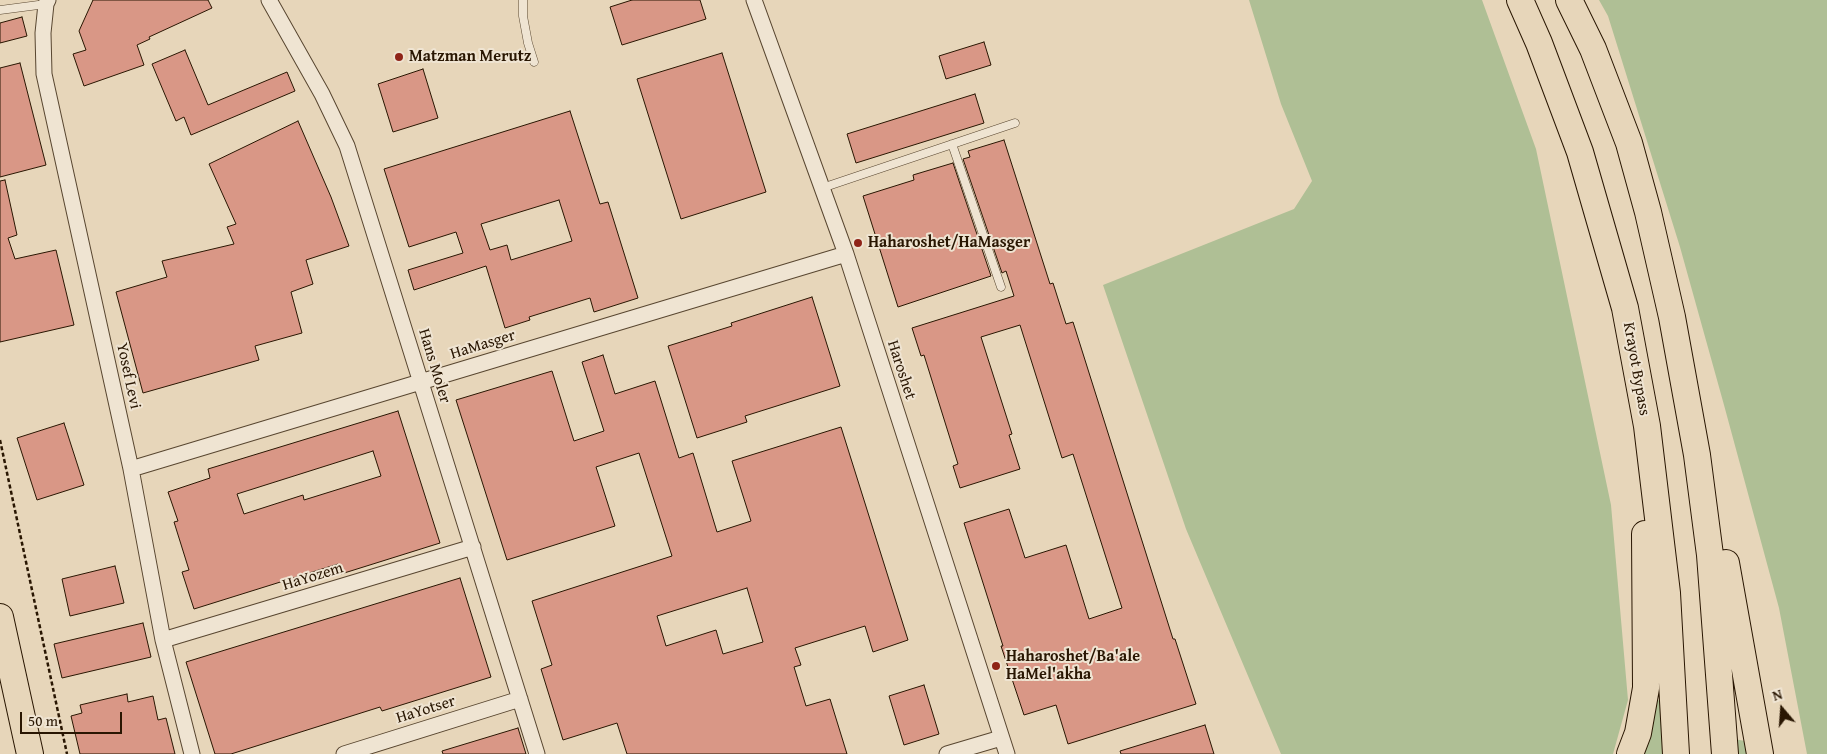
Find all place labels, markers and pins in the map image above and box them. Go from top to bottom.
place label: Matzman Merutz [409,47,531,67]
marker: Matzman Merutz [393,51,405,63]
place label: Haharoshet/HaMasger [868,233,1030,253]
marker: Haharoshet/HaMasger [852,237,864,249]
place label: Haharoshet/Ba'ale HaMel'akha [1006,647,1140,685]
marker: Haharoshet/Ba'ale HaMel'akha [990,660,1002,672]

